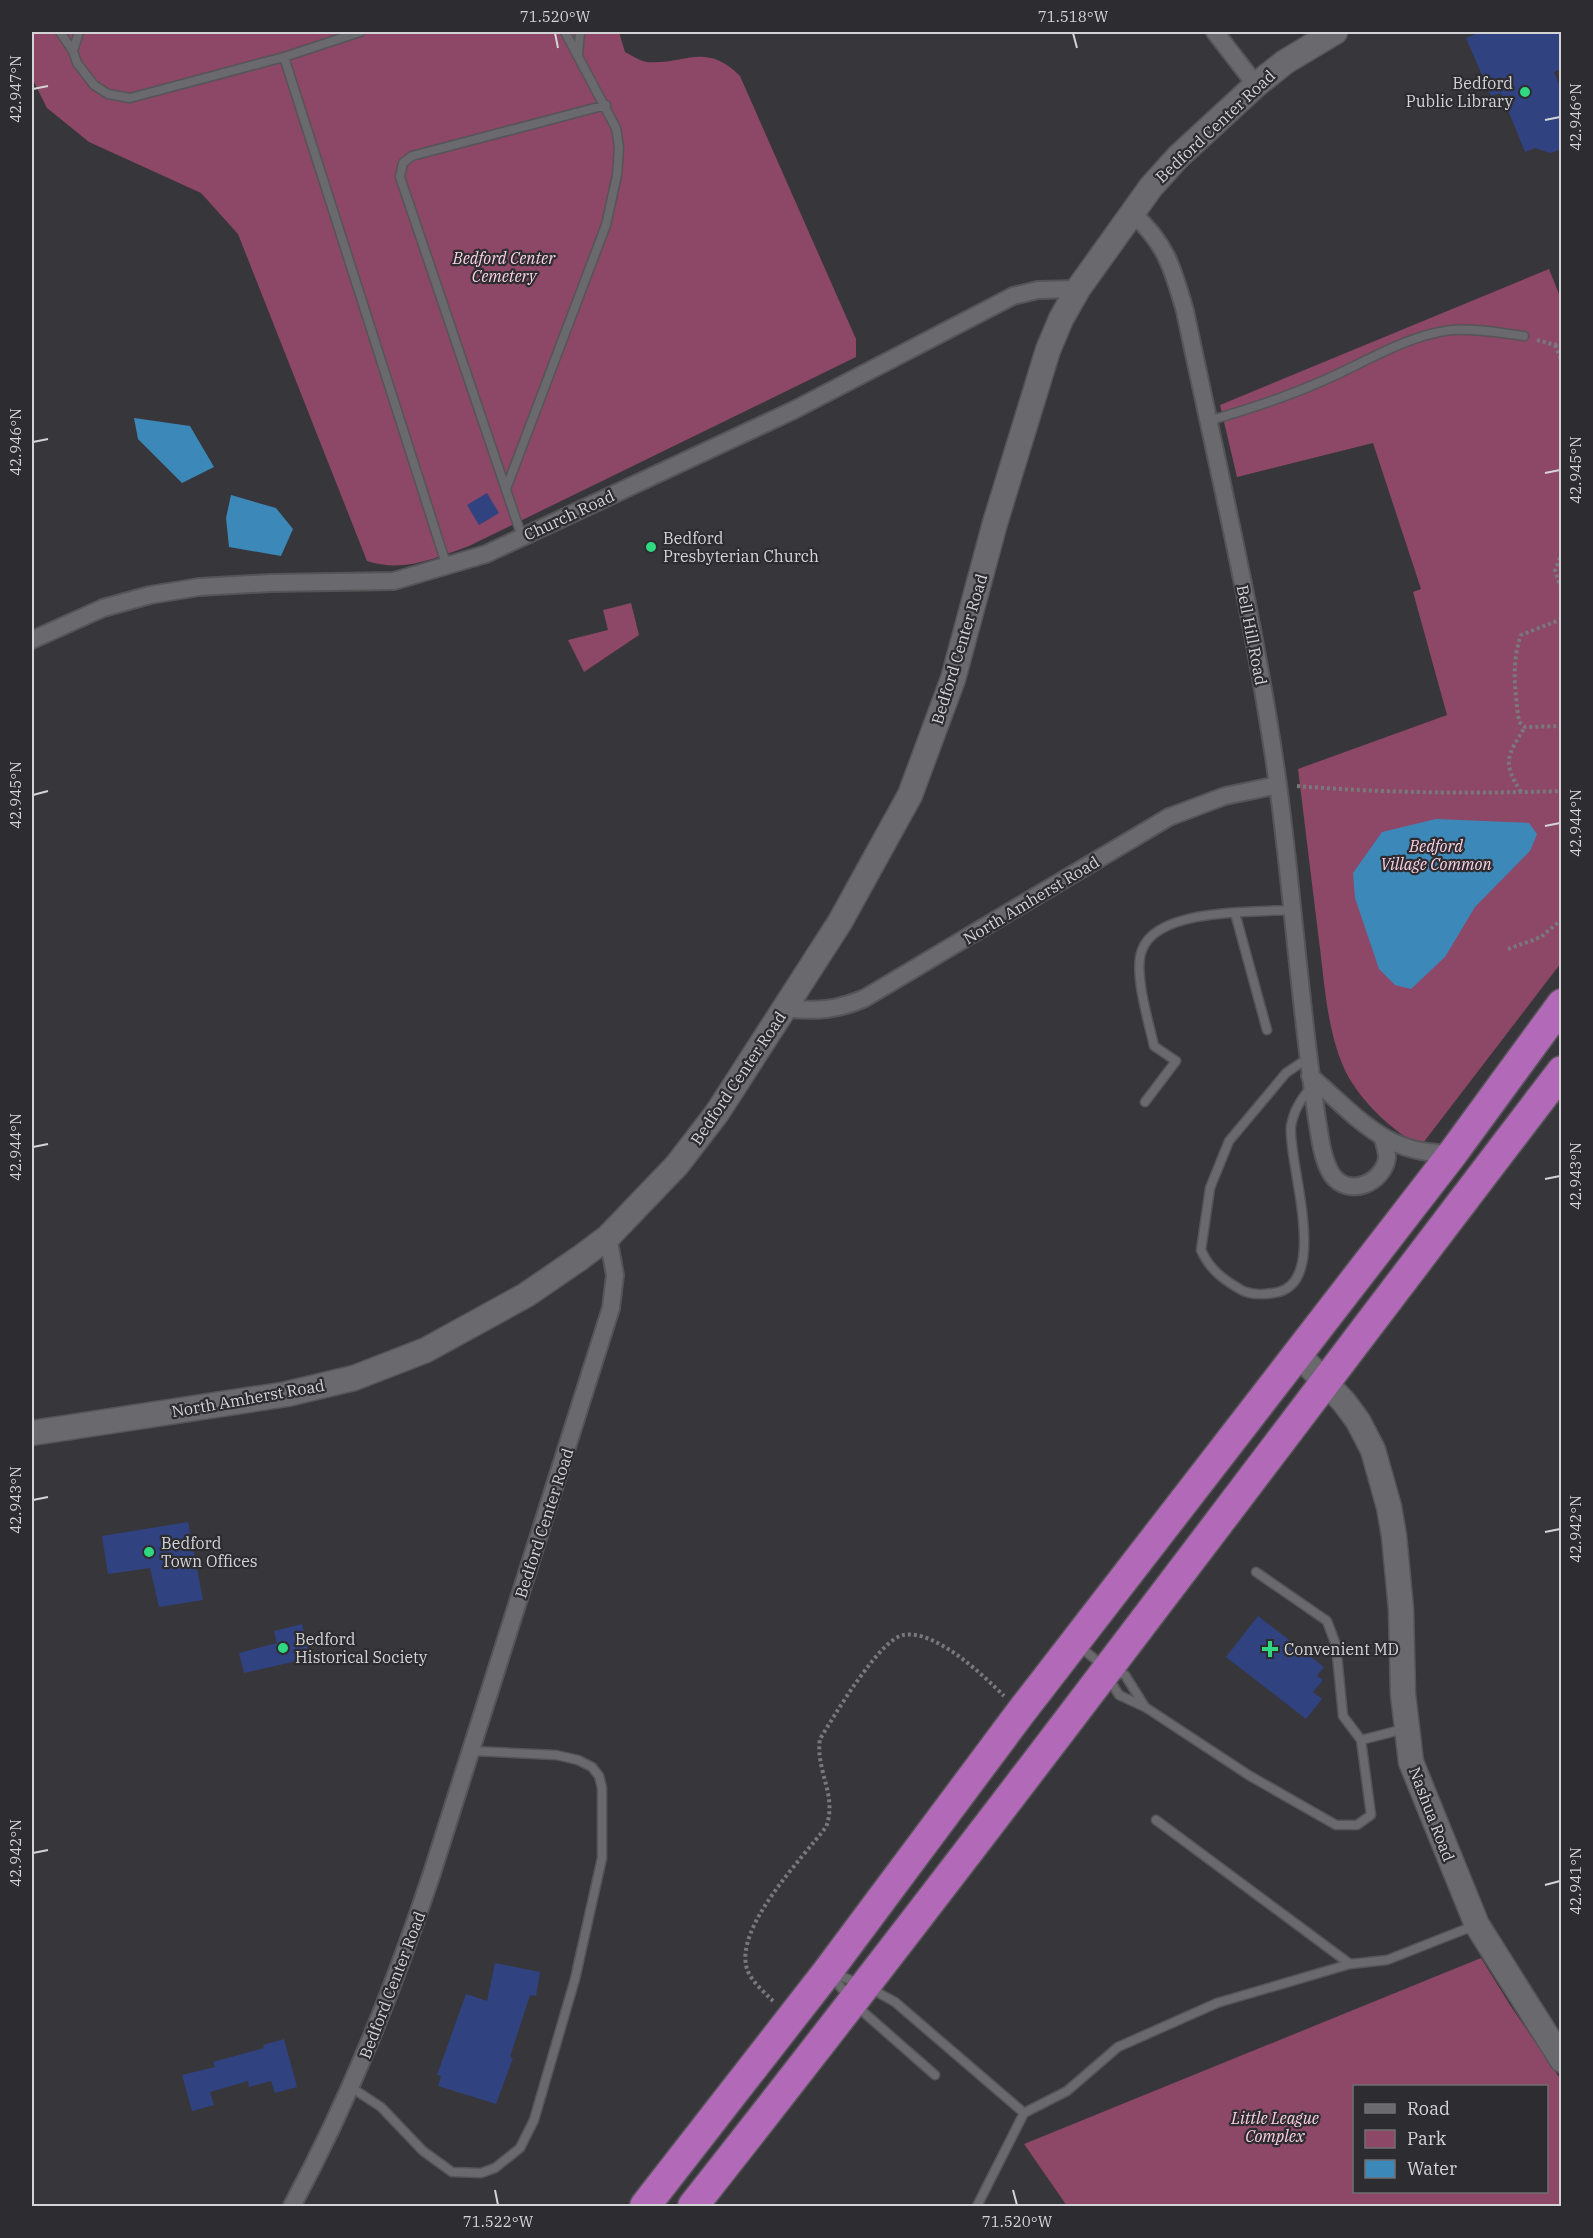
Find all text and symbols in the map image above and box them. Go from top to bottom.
text: 71.520°W [520,7,591,26]
text: 71.518°W [1038,7,1109,26]
text: 42.947°N [6,55,25,123]
street label: Bedford Center Road [1151,65,1279,187]
place label: Bedford Public Library [1406,73,1513,111]
text: 42.946°N [1566,83,1585,151]
marker: Bedford Public Library [1518,85,1532,99]
park label: Bedford Center Cemetery [452,248,556,286]
text: 42.946°N [6,408,25,476]
text: 42.945°N [1566,436,1585,504]
street label: Church Road [521,485,618,545]
place label: Bedford Presbyterian Church [663,528,819,566]
marker: Bedford Presbyterian Church [644,540,658,554]
street label: Bedford Center Road [927,571,991,727]
street label: Bell Hill Road [1232,583,1272,687]
text: 42.945°N [6,761,25,829]
text: 42.944°N [1566,789,1585,857]
park label: Bedford Village Common [1380,836,1492,874]
street label: North Amherst Road [959,851,1103,949]
street label: Bedford Center Road [686,1007,790,1148]
text: 42.944°N [6,1113,25,1181]
text: 42.943°N [1566,1142,1585,1210]
street label: North Amherst Road [170,1375,326,1421]
street label: Bedford Center Road [510,1445,578,1600]
text: 42.943°N [6,1466,25,1534]
text: 42.942°N [1566,1495,1585,1563]
place label: Bedford Town Offices [161,1533,258,1571]
marker: Bedford Town Offices [142,1545,156,1559]
place label: Bedford Historical Society [295,1629,428,1667]
place label: Convenient MD [1284,1639,1399,1659]
marker: Convenient MD [1261,1640,1279,1658]
marker: Bedford Historical Society [276,1641,290,1655]
street label: Nashua Road [1405,1764,1459,1864]
text: 42.942°N [6,1819,25,1887]
text: 42.941°N [1566,1847,1585,1915]
street label: Bedford Center Road [355,1908,429,2062]
legend [1353,2085,1548,2193]
text: Road [1407,2097,1450,2120]
park label: Little League Complex [1230,2108,1319,2146]
text: Park [1407,2127,1447,2150]
text: Water [1407,2157,1457,2180]
text: 71.522°W [463,2212,534,2231]
text: 71.520°W [982,2212,1053,2231]

